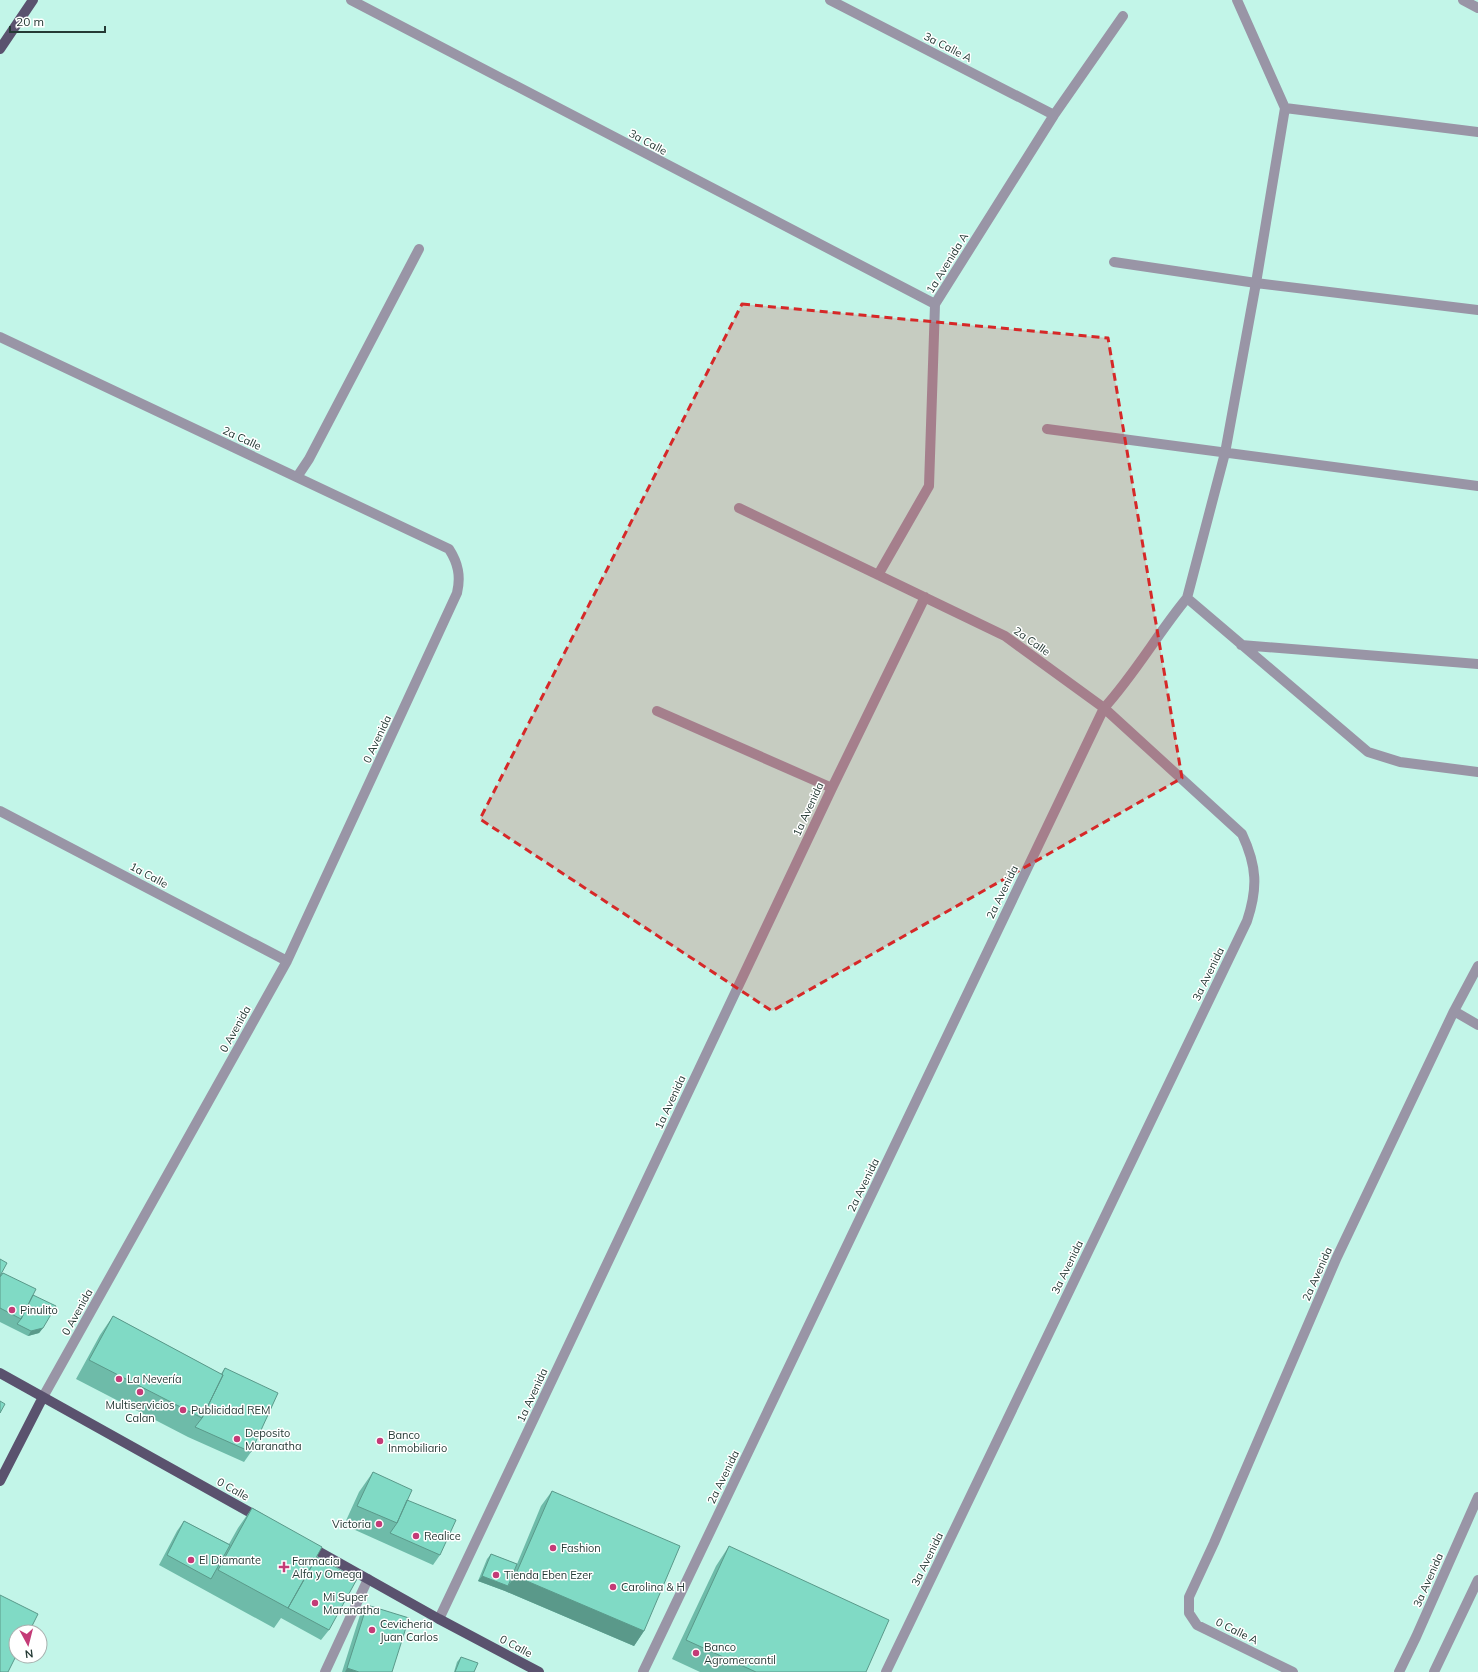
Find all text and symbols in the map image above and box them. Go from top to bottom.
scale bar [10,8,105,34]
text: 20 m [16,14,44,29]
street label: 3a Calle A [922,29,974,65]
street label: 3a Calle [627,126,670,158]
street label: 1a Avenida A [923,230,971,296]
street label: 2a Calle [220,423,264,453]
street label: 2a Calle [1011,623,1053,659]
street label: 0 Avenida [360,713,394,765]
street label: 1a Avenida [789,780,827,838]
street label: 1a Calle [128,859,171,891]
street label: 2a Avenida [983,863,1021,921]
street label: 3a Avenida [1189,945,1227,1003]
street label: 0 Avenida [216,1003,254,1055]
street label: 1a Avenida [651,1073,689,1131]
street label: 2a Avenida [844,1156,882,1214]
street label: 3a Avenida [1048,1238,1086,1296]
street label: 2a Avenida [1299,1245,1335,1303]
street label: 0 Avenida [58,1286,96,1338]
place label: Pinulito [20,1303,58,1317]
marker: Pinulito [7,1305,17,1315]
street label: 1a Avenida [513,1366,551,1424]
place label: La Nevería [127,1372,182,1386]
marker: La Nevería [114,1374,124,1384]
marker: Multiservicios Calan [135,1387,145,1397]
place label: Multiservicios Calan [106,1398,174,1425]
place label: Publicidad REM [191,1403,271,1417]
marker: Publicidad REM [178,1405,188,1415]
place label: Deposito Maranatha [245,1426,302,1453]
place label: Banco Inmobiliario [388,1428,447,1455]
marker: Deposito Maranatha [232,1434,242,1444]
marker: Banco Inmobiliario [375,1436,385,1446]
street label: 2a Avenida [704,1448,742,1506]
street label: 0 Calle [214,1474,252,1504]
place label: Victoria [332,1517,371,1531]
marker: Victoria [374,1519,384,1529]
place label: Realice [424,1529,461,1543]
street label: 3a Avenida [908,1530,946,1588]
marker: Realice [411,1531,421,1541]
place label: Fashion [561,1541,601,1555]
marker: Fashion [548,1543,558,1553]
street label: 3a Avenida [1410,1551,1446,1609]
place label: El Diamante [199,1553,261,1567]
place label: Farmacia Alfa y Omega [292,1554,362,1581]
marker: El Diamante [186,1555,196,1565]
marker: Farmacia Alfa y Omega [279,1562,289,1572]
place label: Tienda Eben Ezer [504,1568,592,1582]
marker: Tienda Eben Ezer [491,1570,501,1580]
place label: Carolina & H [621,1580,685,1594]
marker: Carolina & H [608,1582,618,1592]
place label: Mi Super Maranatha [323,1590,380,1617]
marker: Mi Super Maranatha [310,1598,320,1608]
street label: 0 Calle A [1213,1615,1261,1647]
place label: Cevicheria Juan Carlos [380,1617,438,1644]
north arrow [8,1624,48,1664]
marker: Cevicheria Juan Carlos [367,1625,377,1635]
street label: 0 Calle [497,1632,535,1660]
place label: Banco Agromercantil [704,1640,776,1667]
text: N [24,1646,34,1661]
marker: Banco Agromercantil [691,1648,701,1658]

